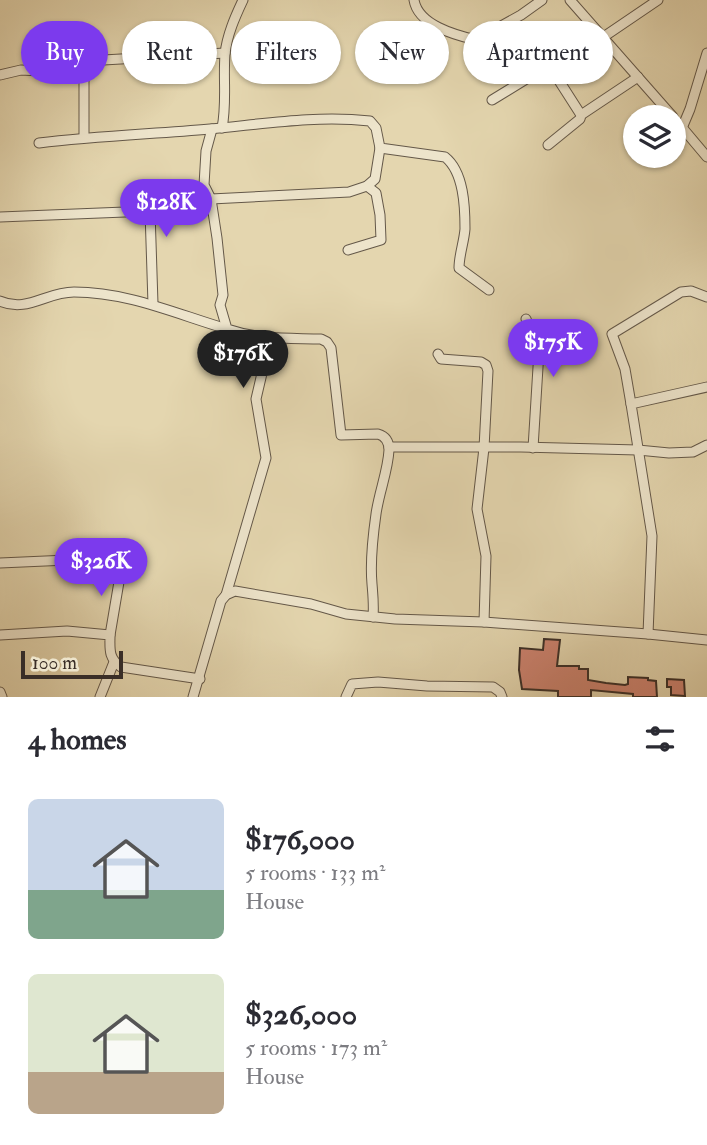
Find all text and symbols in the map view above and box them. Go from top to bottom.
chip: Buy [21,21,108,84]
chip: Rent [122,21,217,84]
chip: Filters [231,21,341,84]
chip: New [355,21,449,84]
chip: Apartment [463,21,613,84]
map controls [623,105,686,168]
button: layers [623,105,686,168]
pin: $128K [117,180,215,239]
text: $128K [136,187,196,216]
pin: $175K [504,320,602,379]
text: $175K [524,327,582,356]
pin: $176K [194,330,292,390]
text: $176K [213,338,273,367]
pin: $326K [52,538,150,598]
text: $326K [70,546,132,575]
scale bar [21,648,122,680]
text: 100 m [32,651,77,675]
icon: filters [641,720,679,758]
text: 4 homes [28,721,127,758]
text: $176,000 [245,821,355,858]
icon: home [84,827,168,911]
text: 5 rooms · 133 m² [245,858,386,887]
text: House [245,887,304,916]
text: $326,000 [245,996,357,1033]
icon: home [84,1002,168,1086]
text: 5 rooms · 173 m² [245,1033,387,1062]
text: House [245,1062,304,1091]

